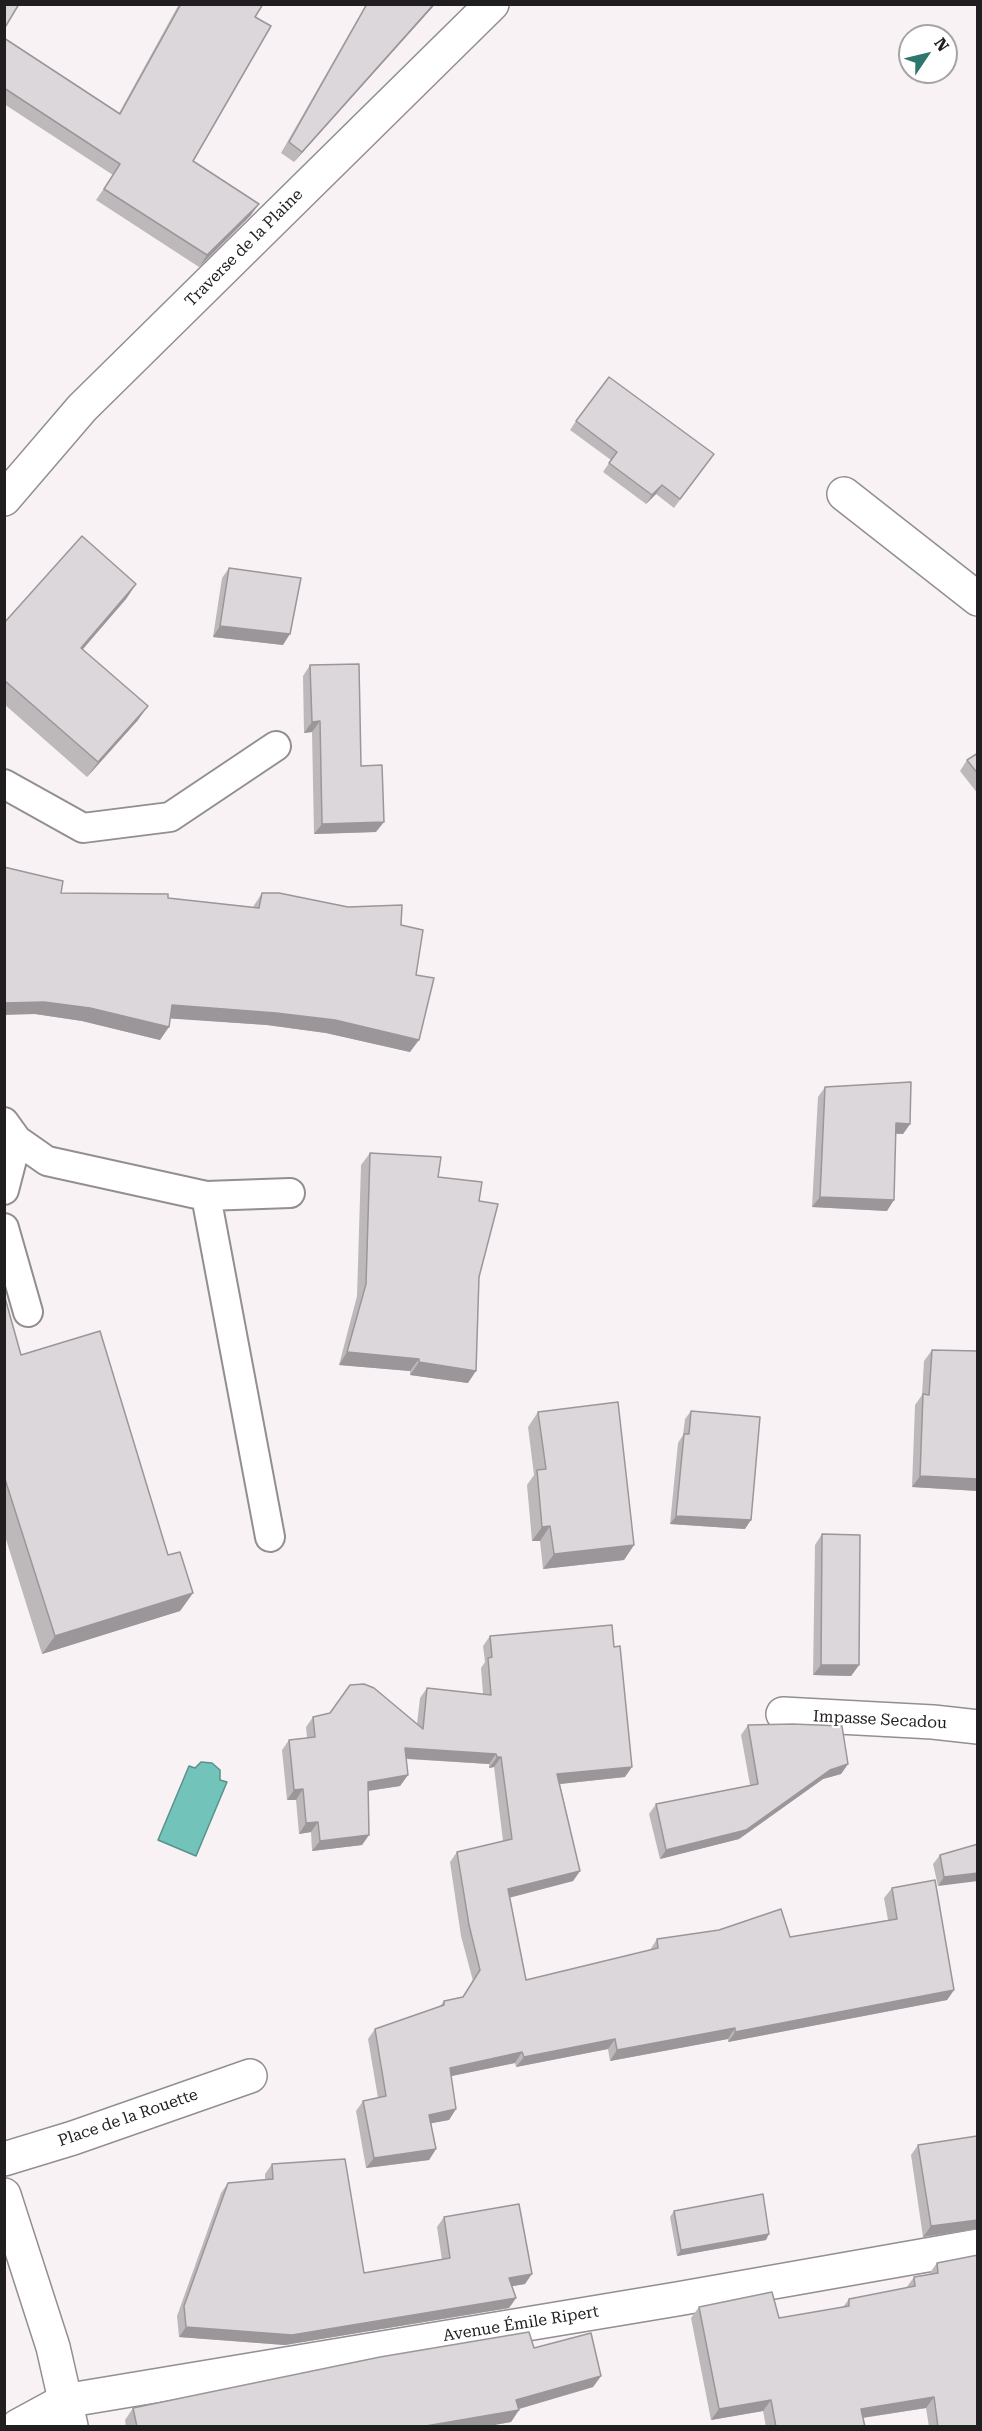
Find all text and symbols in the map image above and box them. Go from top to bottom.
north arrow [898,24,958,84]
text: N [930,34,953,55]
street label: Traverse de la Plaine [181,185,307,311]
street label: Impasse Secadou [813,1707,947,1733]
street label: Place de la Rouette [56,2085,200,2151]
street label: Avenue Émile Ripert [442,2302,600,2346]

